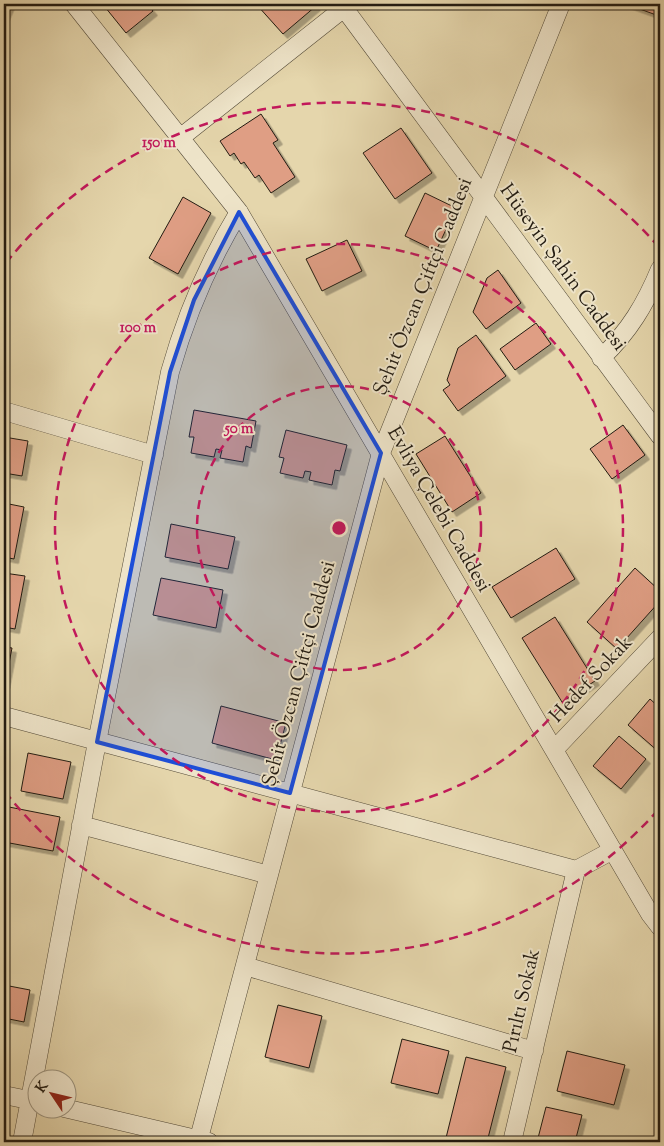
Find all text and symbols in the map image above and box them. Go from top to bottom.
text: 150 m [142,133,176,154]
street label: Şehit Özcan Çiftçi Caddesi [366,173,481,400]
street label: Hüseyin Şahin Caddesi [491,178,633,358]
text: 100 m [120,318,157,339]
text: 50 m [224,419,254,440]
street label: Evliya Çelebi Caddesi [379,422,497,599]
centre of rings [330,519,348,537]
street label: Şehit Özcan Çiftçi Caddesi [255,557,344,790]
street label: Hedef Sokak [544,630,640,730]
street label: Pırıltı Sokak [497,946,549,1056]
north arrow [28,1068,78,1118]
text: K [32,1077,55,1098]

